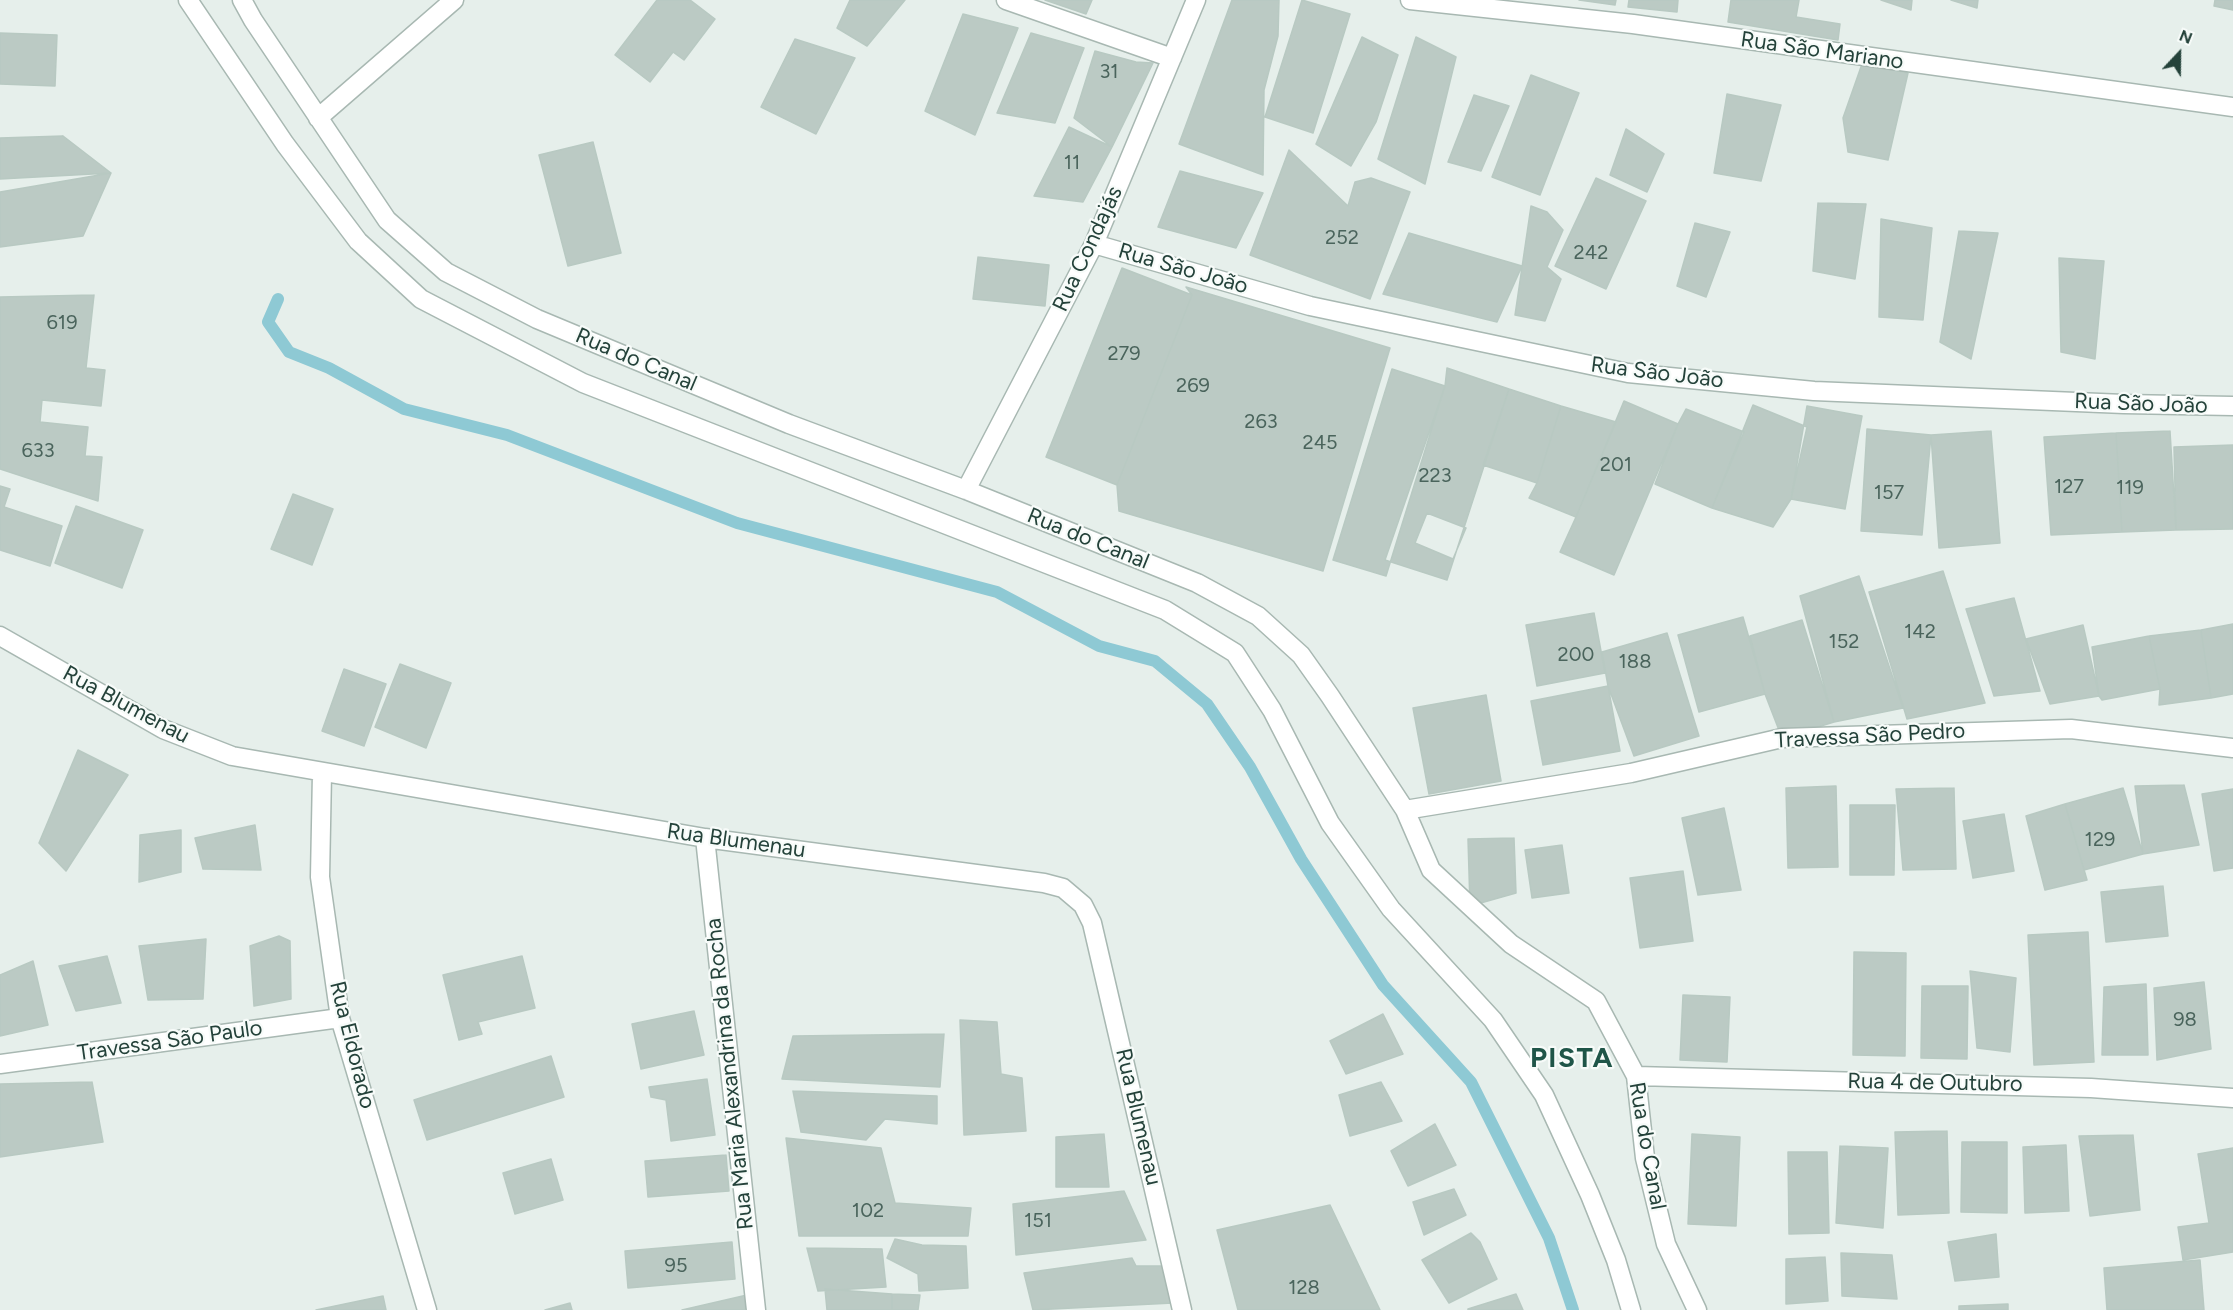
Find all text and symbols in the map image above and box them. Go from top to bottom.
north arrow [2149,24,2209,84]
text: N [2177,26,2195,48]
street label: Rua São Mariano [1739,27,1905,75]
house number: 31 [1099,60,1119,84]
house number: 11 [1064,151,1080,175]
street label: Rua Condajás [1047,182,1129,316]
house number: 252 [1325,226,1359,250]
street label: Rua São João [1115,238,1251,300]
house number: 242 [1574,241,1608,265]
house number: 619 [47,311,77,335]
street label: Rua do Canal [571,323,701,397]
house number: 279 [1107,342,1141,366]
street label: Rua São João [1589,352,1725,394]
house number: 269 [1176,374,1210,398]
street label: Rua São João [2074,388,2208,420]
house number: 263 [1244,410,1278,434]
house number: 245 [1302,431,1338,455]
house number: 633 [21,439,55,463]
house number: 201 [1600,453,1632,477]
house number: 223 [1418,464,1452,488]
house number: 127 [2054,475,2084,499]
house number: 119 [2116,476,2144,500]
house number: 157 [1874,481,1904,505]
street label: Rua do Canal [1023,503,1153,575]
house number: 142 [1904,620,1936,644]
house number: 152 [1829,630,1859,654]
house number: 200 [1558,643,1594,667]
house number: 188 [1619,650,1651,674]
street label: Rua Blumenau [58,661,194,749]
street label: Travessa São Pedro [1774,718,1966,754]
street label: Rua Blumenau [665,818,807,864]
house number: 129 [2085,828,2115,852]
street label: Rua Maria Alexandrina da Rocha [701,917,759,1231]
street label: Rua Eldorado [323,978,381,1112]
house number: 98 [2173,1008,2197,1032]
street label: Travessa São Paulo [76,1015,264,1067]
district label: PISTA [1530,1042,1614,1076]
street label: Rua Blumenau [1109,1046,1167,1188]
street label: Rua 4 de Outubro [1847,1068,2023,1098]
street label: Rua do Canal [1623,1080,1671,1212]
house number: 102 [852,1199,884,1223]
house number: 151 [1024,1209,1052,1233]
house number: 95 [665,1254,687,1278]
house number: 128 [1288,1276,1320,1300]

